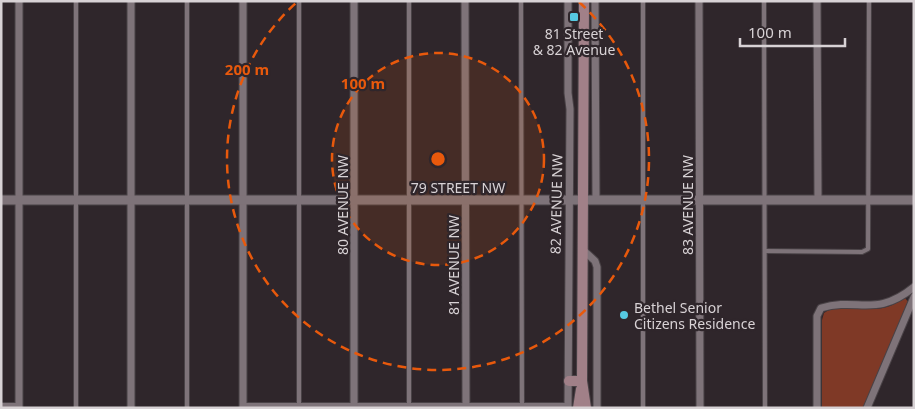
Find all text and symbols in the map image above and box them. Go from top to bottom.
marker: 81 Street & 82 Avenue [568,11,580,23]
scale bar [740,15,845,47]
text: 100 m [748,22,792,42]
place label: 81 Street & 82 Avenue [533,24,615,59]
text: 200 m [225,59,269,79]
text: 100 m [341,73,385,93]
centre of rings [429,150,447,168]
street label: 82 AVENUE NW [546,154,566,254]
street label: 80 AVENUE NW [333,155,352,255]
street label: 83 AVENUE NW [678,155,697,255]
street label: 79 STREET NW [411,178,505,197]
street label: 81 AVENUE NW [444,215,463,315]
place label: Bethel Senior Citizens Residence [634,298,755,333]
marker: Bethel Senior Citizens Residence [618,309,630,321]

